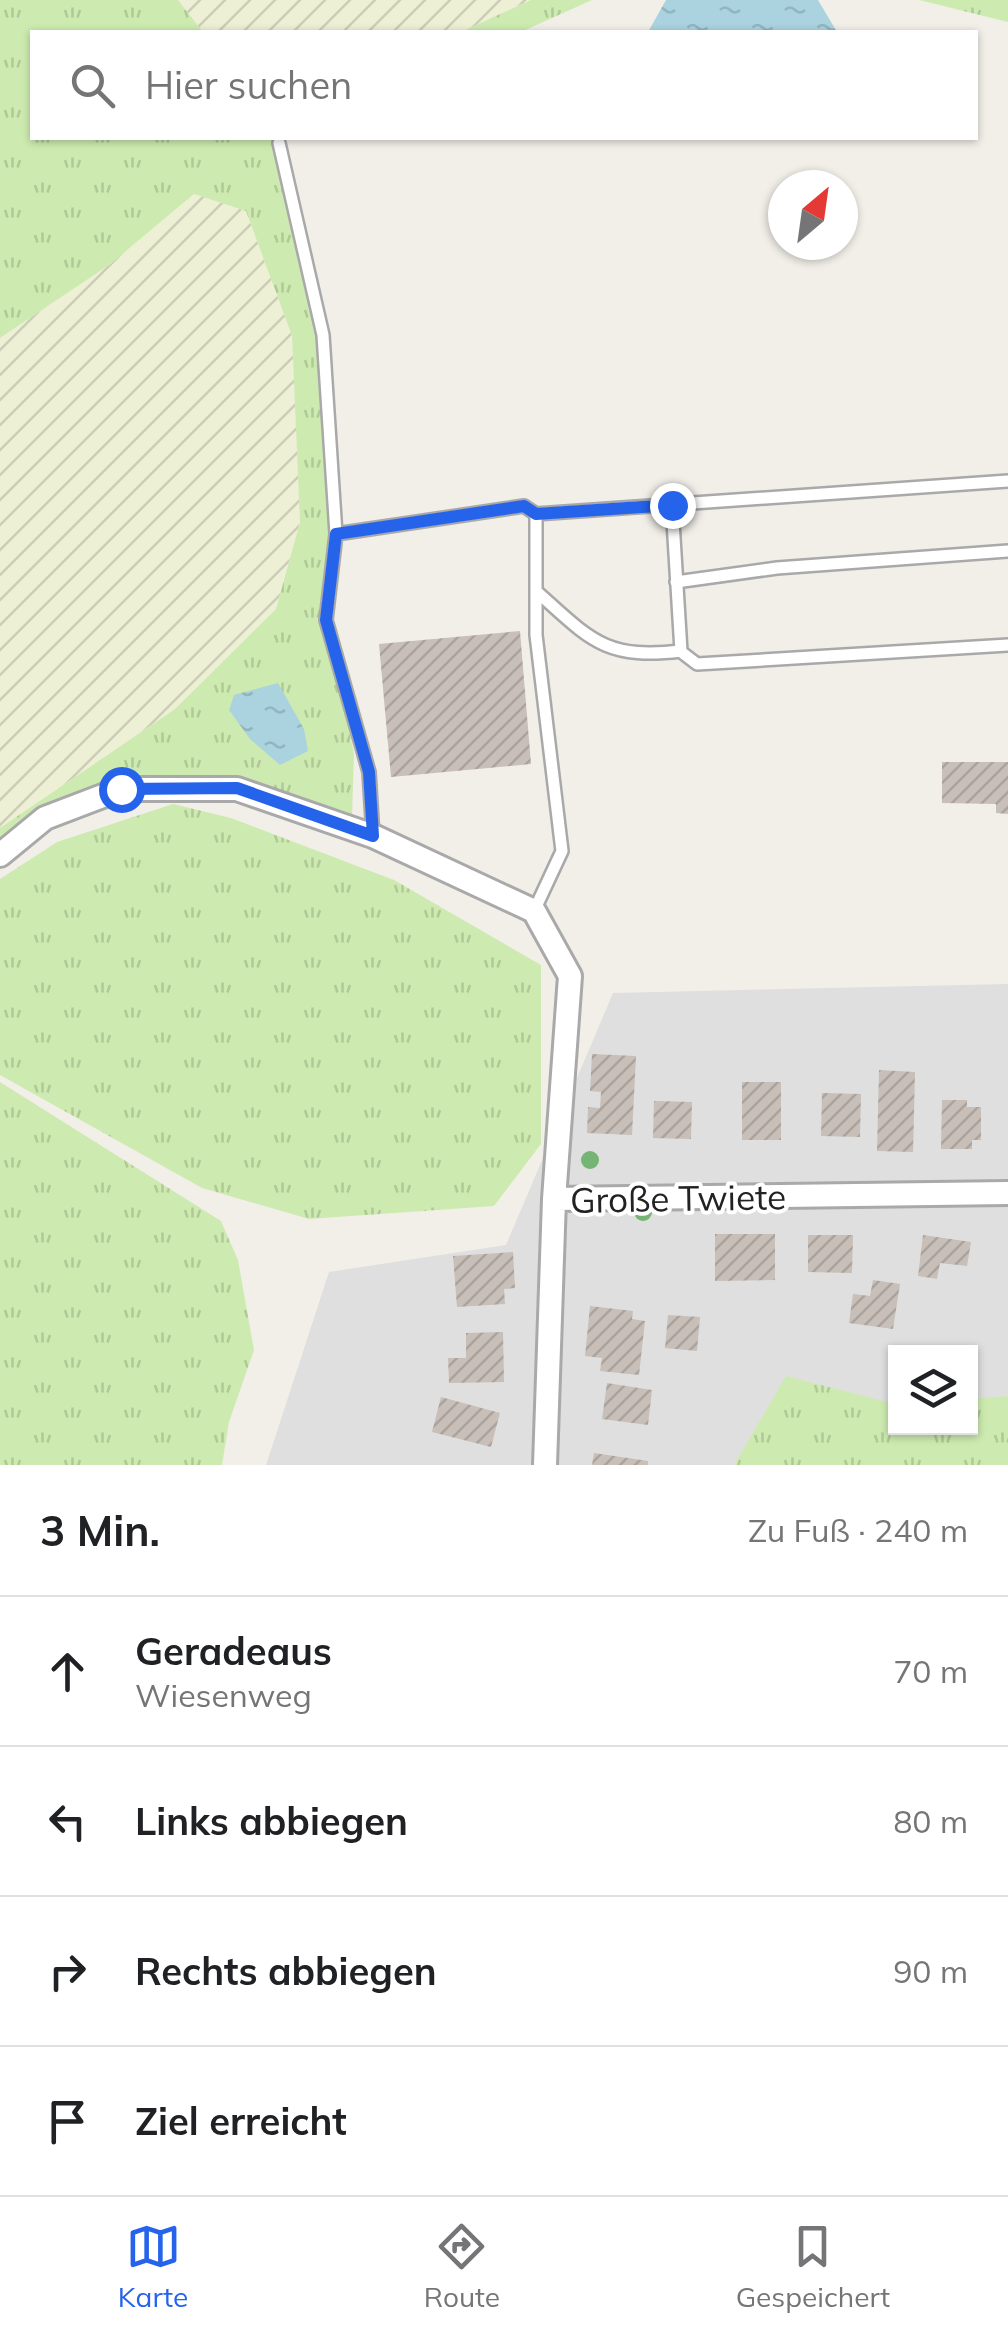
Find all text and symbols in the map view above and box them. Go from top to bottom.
search box [30,30,978,140]
icon: search [65,58,120,113]
text: Hier suchen [145,61,352,109]
north arrow [768,170,858,260]
route end [650,483,696,529]
route start [99,767,145,813]
street label: Große Twiete [570,1174,786,1222]
map controls [888,1345,978,1435]
button: layers [888,1345,978,1435]
text: 3 Min. [40,1504,160,1557]
text: Zu Fuß · 240 m [748,1510,968,1550]
text: Geradeaus [135,1627,332,1675]
icon: ahead [40,1644,95,1699]
text: 70 m [893,1651,968,1691]
text: Wiesenweg [135,1675,312,1715]
icon: left [40,1794,95,1849]
text: Links abbiegen [135,1797,408,1845]
text: 80 m [893,1801,968,1841]
icon: right [40,1944,95,1999]
text: Rechts abbiegen [135,1947,437,1995]
text: 90 m [893,1951,968,1991]
icon: arrive [40,2094,95,2149]
text: Ziel erreicht [135,2097,347,2145]
tab: Karte [118,2219,188,2314]
tab: Route [424,2219,500,2314]
tab: Gespeichert [736,2219,890,2314]

